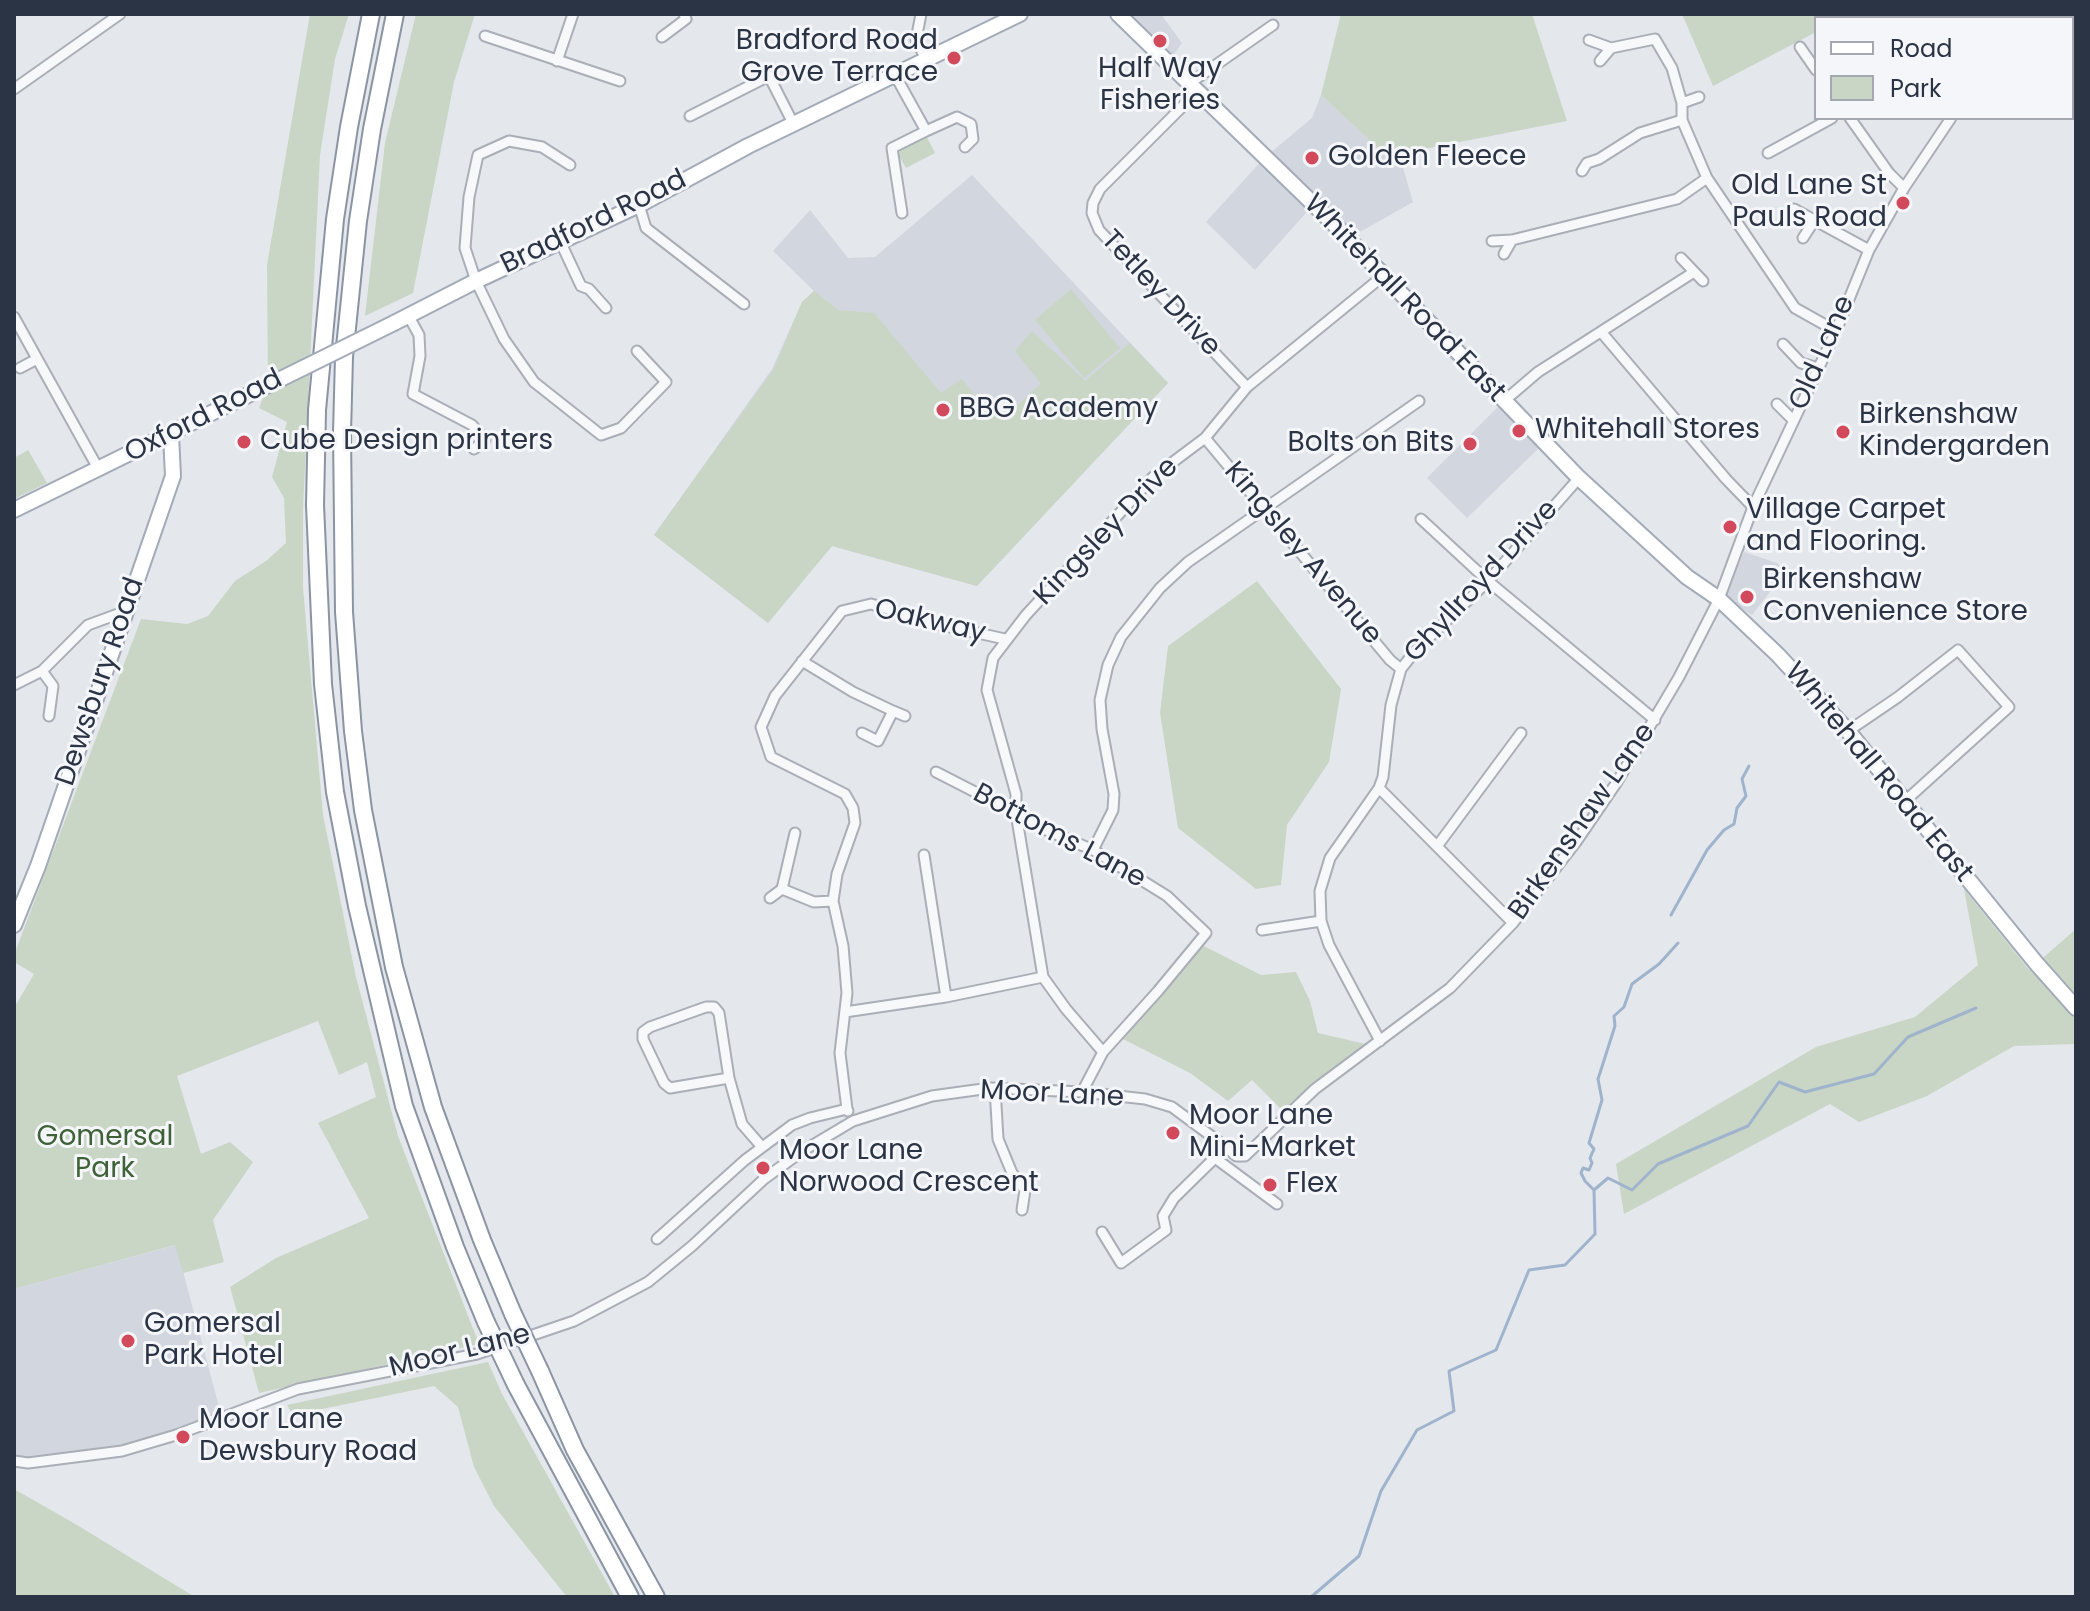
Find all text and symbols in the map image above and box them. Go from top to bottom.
legend [1814,16,2074,120]
place label: Bradford Road Grove Terrace [736,25,938,91]
marker: Half Way Fisheries [1151,32,1169,50]
text: Road [1890,32,1952,65]
marker: Bradford Road Grove Terrace [945,49,963,67]
place label: Half Way Fisheries [1098,53,1222,119]
text: Park [1890,72,1941,105]
place label: Golden Fleece [1328,141,1526,175]
marker: Golden Fleece [1303,149,1321,167]
street label: Bradford Road [496,164,692,282]
place label: Old Lane St Pauls Road [1731,170,1887,236]
street label: Whitehall Road East [1296,188,1512,410]
marker: Old Lane St Pauls Road [1894,194,1912,212]
street label: Tetley Drive [1093,224,1227,364]
street label: Old Lane [1783,291,1863,415]
street label: Oxford Road [120,363,288,471]
place label: BBG Academy [959,393,1158,427]
place label: Birkenshaw Kindergarden [1859,399,2050,465]
marker: BBG Academy [934,401,952,419]
place label: Whitehall Stores [1535,414,1760,448]
marker: Whitehall Stores [1510,422,1528,440]
marker: Birkenshaw Kindergarden [1834,423,1852,441]
place label: Cube Design printers [260,425,553,459]
place label: Bolts on Bits [1288,427,1454,461]
marker: Cube Design printers [235,433,253,451]
marker: Bolts on Bits [1461,435,1479,453]
street label: Kingsley Drive [1028,451,1186,613]
street label: Kingsley Avenue [1216,456,1388,652]
street label: Ghyllroyd Drive [1398,494,1566,670]
place label: Village Carpet and Flooring. [1746,494,1946,560]
marker: Village Carpet and Flooring. [1721,518,1739,536]
place label: Birkenshaw Convenience Store [1763,564,2028,630]
street label: Dewsbury Road [50,573,152,791]
marker: Birkenshaw Convenience Store [1738,588,1756,606]
street label: Oakway [871,593,989,651]
street label: Whitehall Road East [1776,656,1980,890]
street label: Birkenshaw Lane [1503,717,1663,927]
street label: Bottoms Lane [967,777,1151,897]
street label: Moor Lane [979,1074,1125,1116]
place label: Moor Lane Mini-Market [1189,1100,1356,1166]
park label: Gomersal Park [37,1121,173,1187]
marker: Moor Lane Mini-Market [1164,1124,1182,1142]
place label: Moor Lane Norwood Crescent [779,1135,1039,1201]
marker: Moor Lane Norwood Crescent [754,1159,772,1177]
place label: Flex [1286,1168,1338,1202]
marker: Flex [1261,1176,1279,1194]
place label: Gomersal Park Hotel [144,1308,283,1374]
street label: Moor Lane [386,1318,534,1386]
marker: Gomersal Park Hotel [119,1332,137,1350]
place label: Moor Lane Dewsbury Road [199,1404,417,1470]
marker: Moor Lane Dewsbury Road [174,1428,192,1446]

